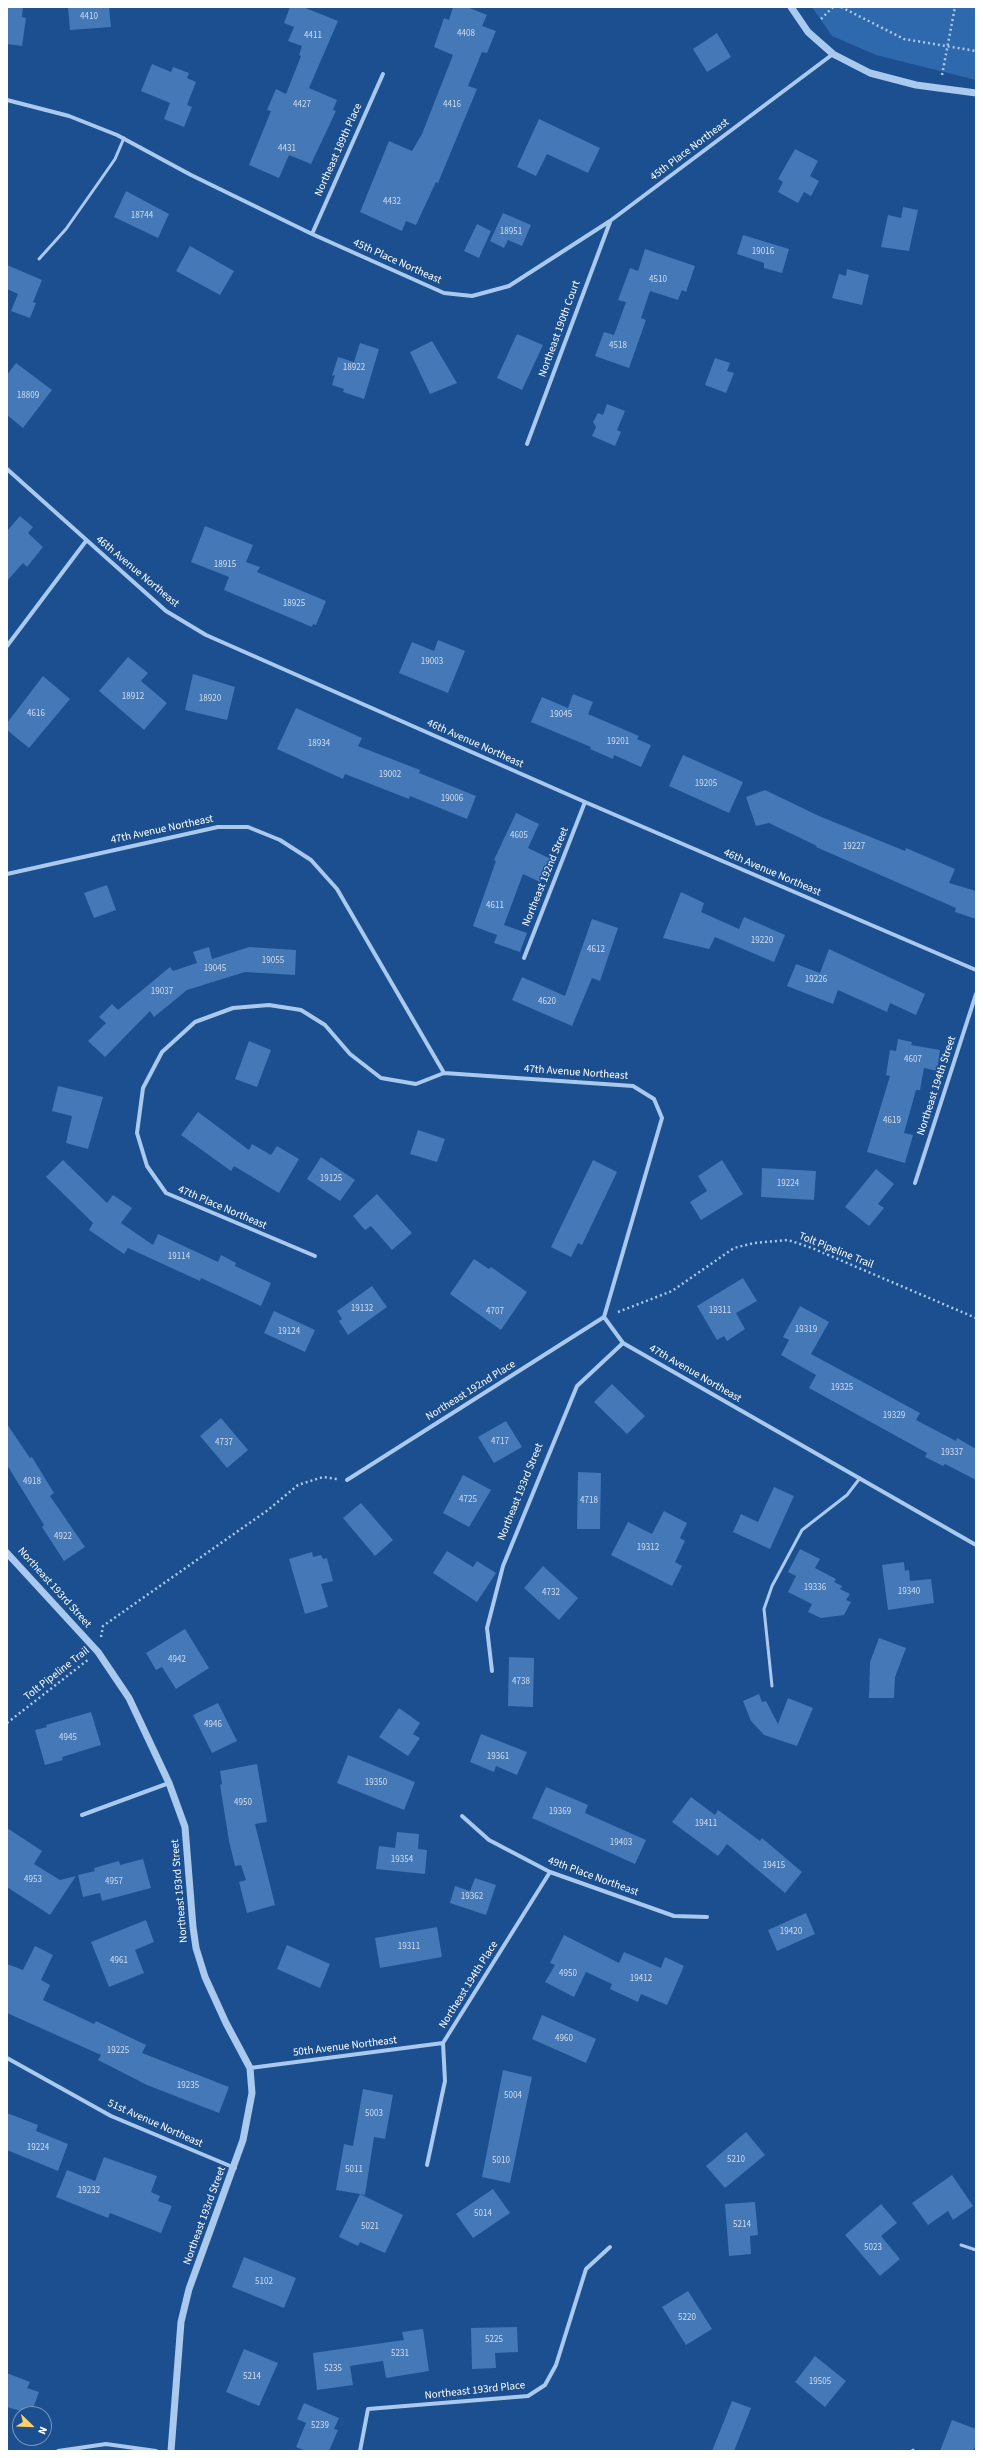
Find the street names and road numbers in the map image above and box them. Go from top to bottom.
street label: Northeast 189th Place [312,101,366,199]
street label: 45th Place Northeast [648,116,732,184]
street label: 45th Place Northeast [351,237,443,287]
street label: Northeast 190th Court [536,279,584,379]
street label: 46th Avenue Northeast [93,533,181,611]
street label: 46th Avenue Northeast [425,717,525,771]
street label: 47th Avenue Northeast [110,813,214,847]
street label: Northeast 192nd Street [520,825,572,929]
street label: 46th Avenue Northeast [721,847,823,899]
street label: Northeast 194th Street [915,1035,959,1137]
street label: 47th Avenue Northeast [523,1063,629,1083]
street label: 47th Place Northeast [176,1183,268,1233]
street label: Tolt Pipeline Trail [797,1230,875,1272]
street label: 47th Avenue Northeast [646,1342,744,1406]
street label: Northeast 192nd Place [424,1358,518,1424]
street label: Northeast 193rd Street [495,1441,547,1543]
street label: Northeast 193rd Street [14,1545,94,1631]
street label: Tolt Pipeline Trail [22,1644,92,1704]
street label: Northeast 193rd Street [169,1839,191,1943]
street label: 49th Place Northeast [546,1854,640,1900]
street label: Northeast 194th Place [437,1939,501,2031]
street label: 50th Avenue Northeast [292,2034,398,2060]
street label: 51st Avenue Northeast [105,2097,205,2151]
street label: Northeast 193rd Street [181,2165,229,2267]
street label: Northeast 193rd Place [424,2379,526,2403]

